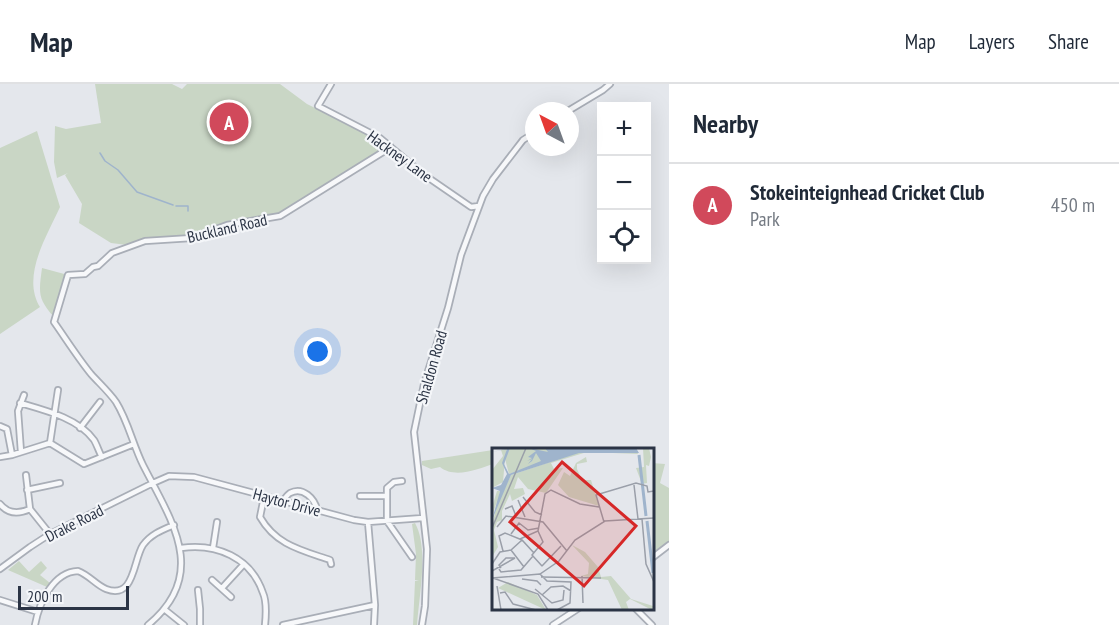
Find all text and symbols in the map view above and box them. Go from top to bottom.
text: Map [30,23,73,60]
text: Map [905,28,936,55]
text: Layers [969,28,1015,55]
text: Share [1048,28,1089,55]
pin: A [210,99,248,144]
north arrow [525,102,579,156]
map controls [597,102,651,264]
button: + [597,102,651,156]
text: Nearby [693,107,758,140]
street label: Hackney Lane [364,126,436,186]
button: − [597,156,651,210]
text: Stokeinteignhead Cricket Club [750,178,985,206]
text: A [707,192,718,218]
text: 450 m [1051,192,1095,218]
text: Park [750,206,780,232]
street label: Buckland Road [185,209,269,247]
button: locate [597,210,651,264]
street label: Shaldon Road [411,328,451,406]
your location [303,337,332,366]
inset map [492,448,654,610]
street label: Haytor Drive [251,483,323,521]
street label: Drake Road [42,500,106,546]
scale bar [18,583,129,610]
text: 200 m [27,586,62,606]

